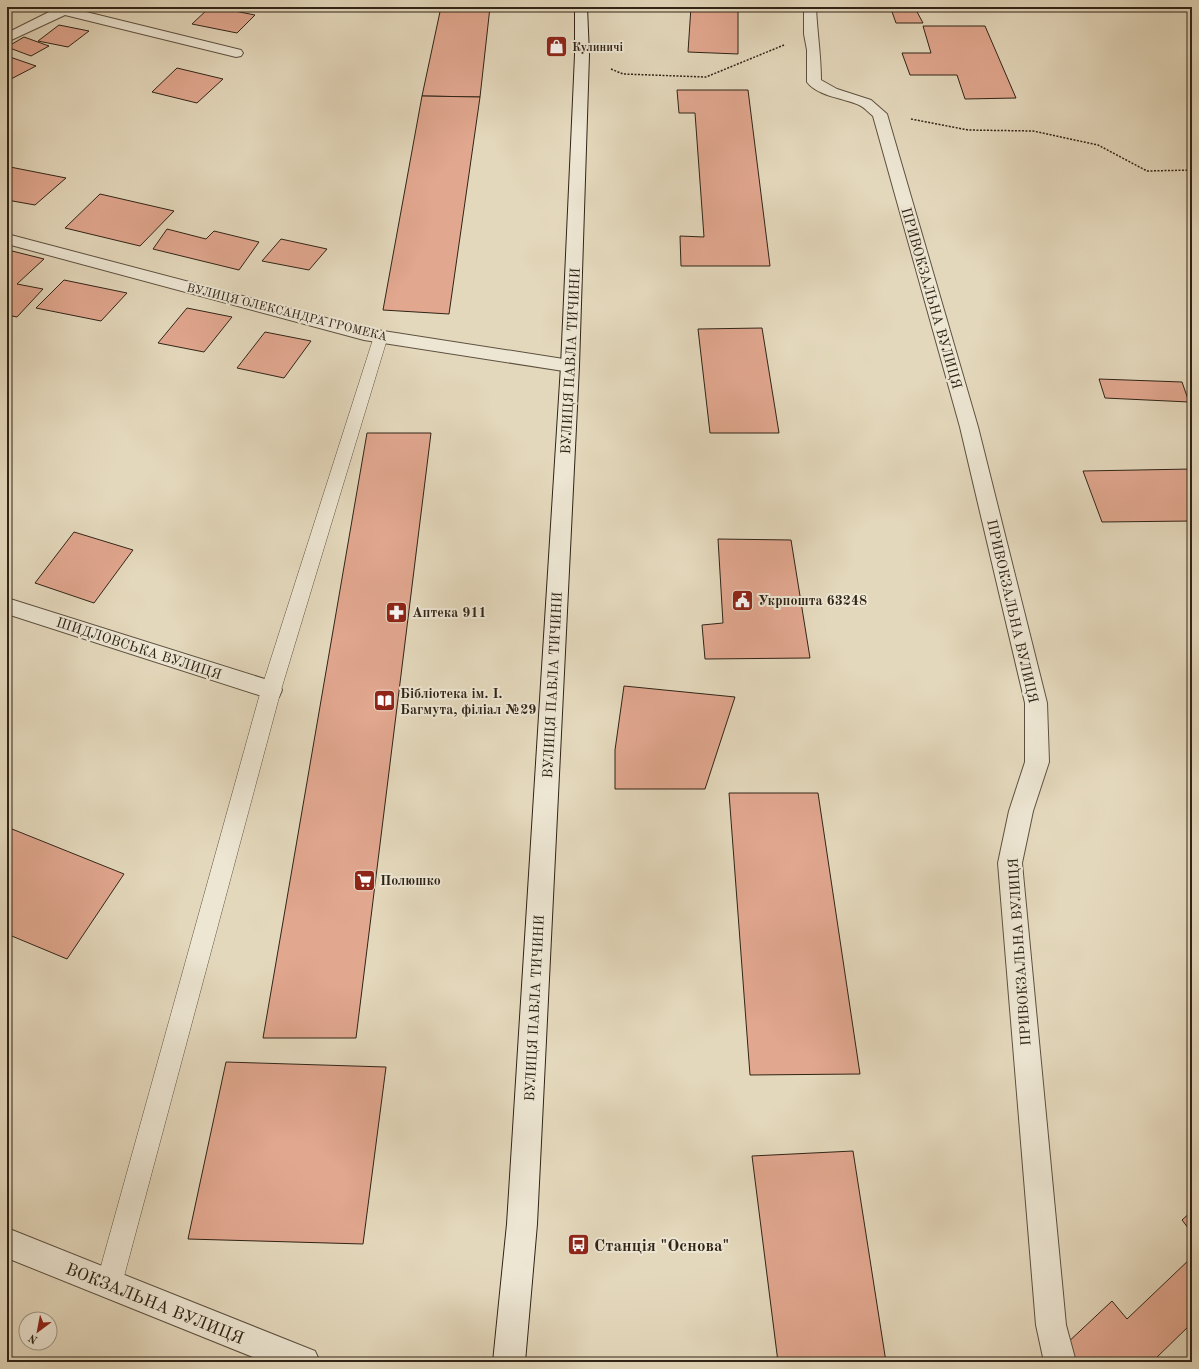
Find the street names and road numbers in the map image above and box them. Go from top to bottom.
street label: ПРИВОКЗАЛЬНА ВУЛИЦЯ [898,206,964,391]
street label: ВУЛИЦЯ ПАВЛА ТИЧИНИ [559,267,583,455]
street label: ВУЛИЦЯ ОЛЕКСАНДРА ГРОМЕКА [185,282,388,344]
street label: ПРИВОКЗАЛЬНА ВУЛИЦЯ [984,518,1040,704]
street label: ВУЛИЦЯ ПАВЛА ТИЧИНИ [541,591,565,779]
street label: ШИДЛОВСЬКА ВУЛИЦЯ [54,616,223,682]
street label: ПРИВОКЗАЛЬНА ВУЛИЦЯ [1006,858,1034,1046]
street label: ВУЛИЦЯ ПАВЛА ТИЧИНИ [523,914,547,1102]
street label: ВОКЗАЛЬНА ВУЛИЦЯ [63,1261,246,1348]

